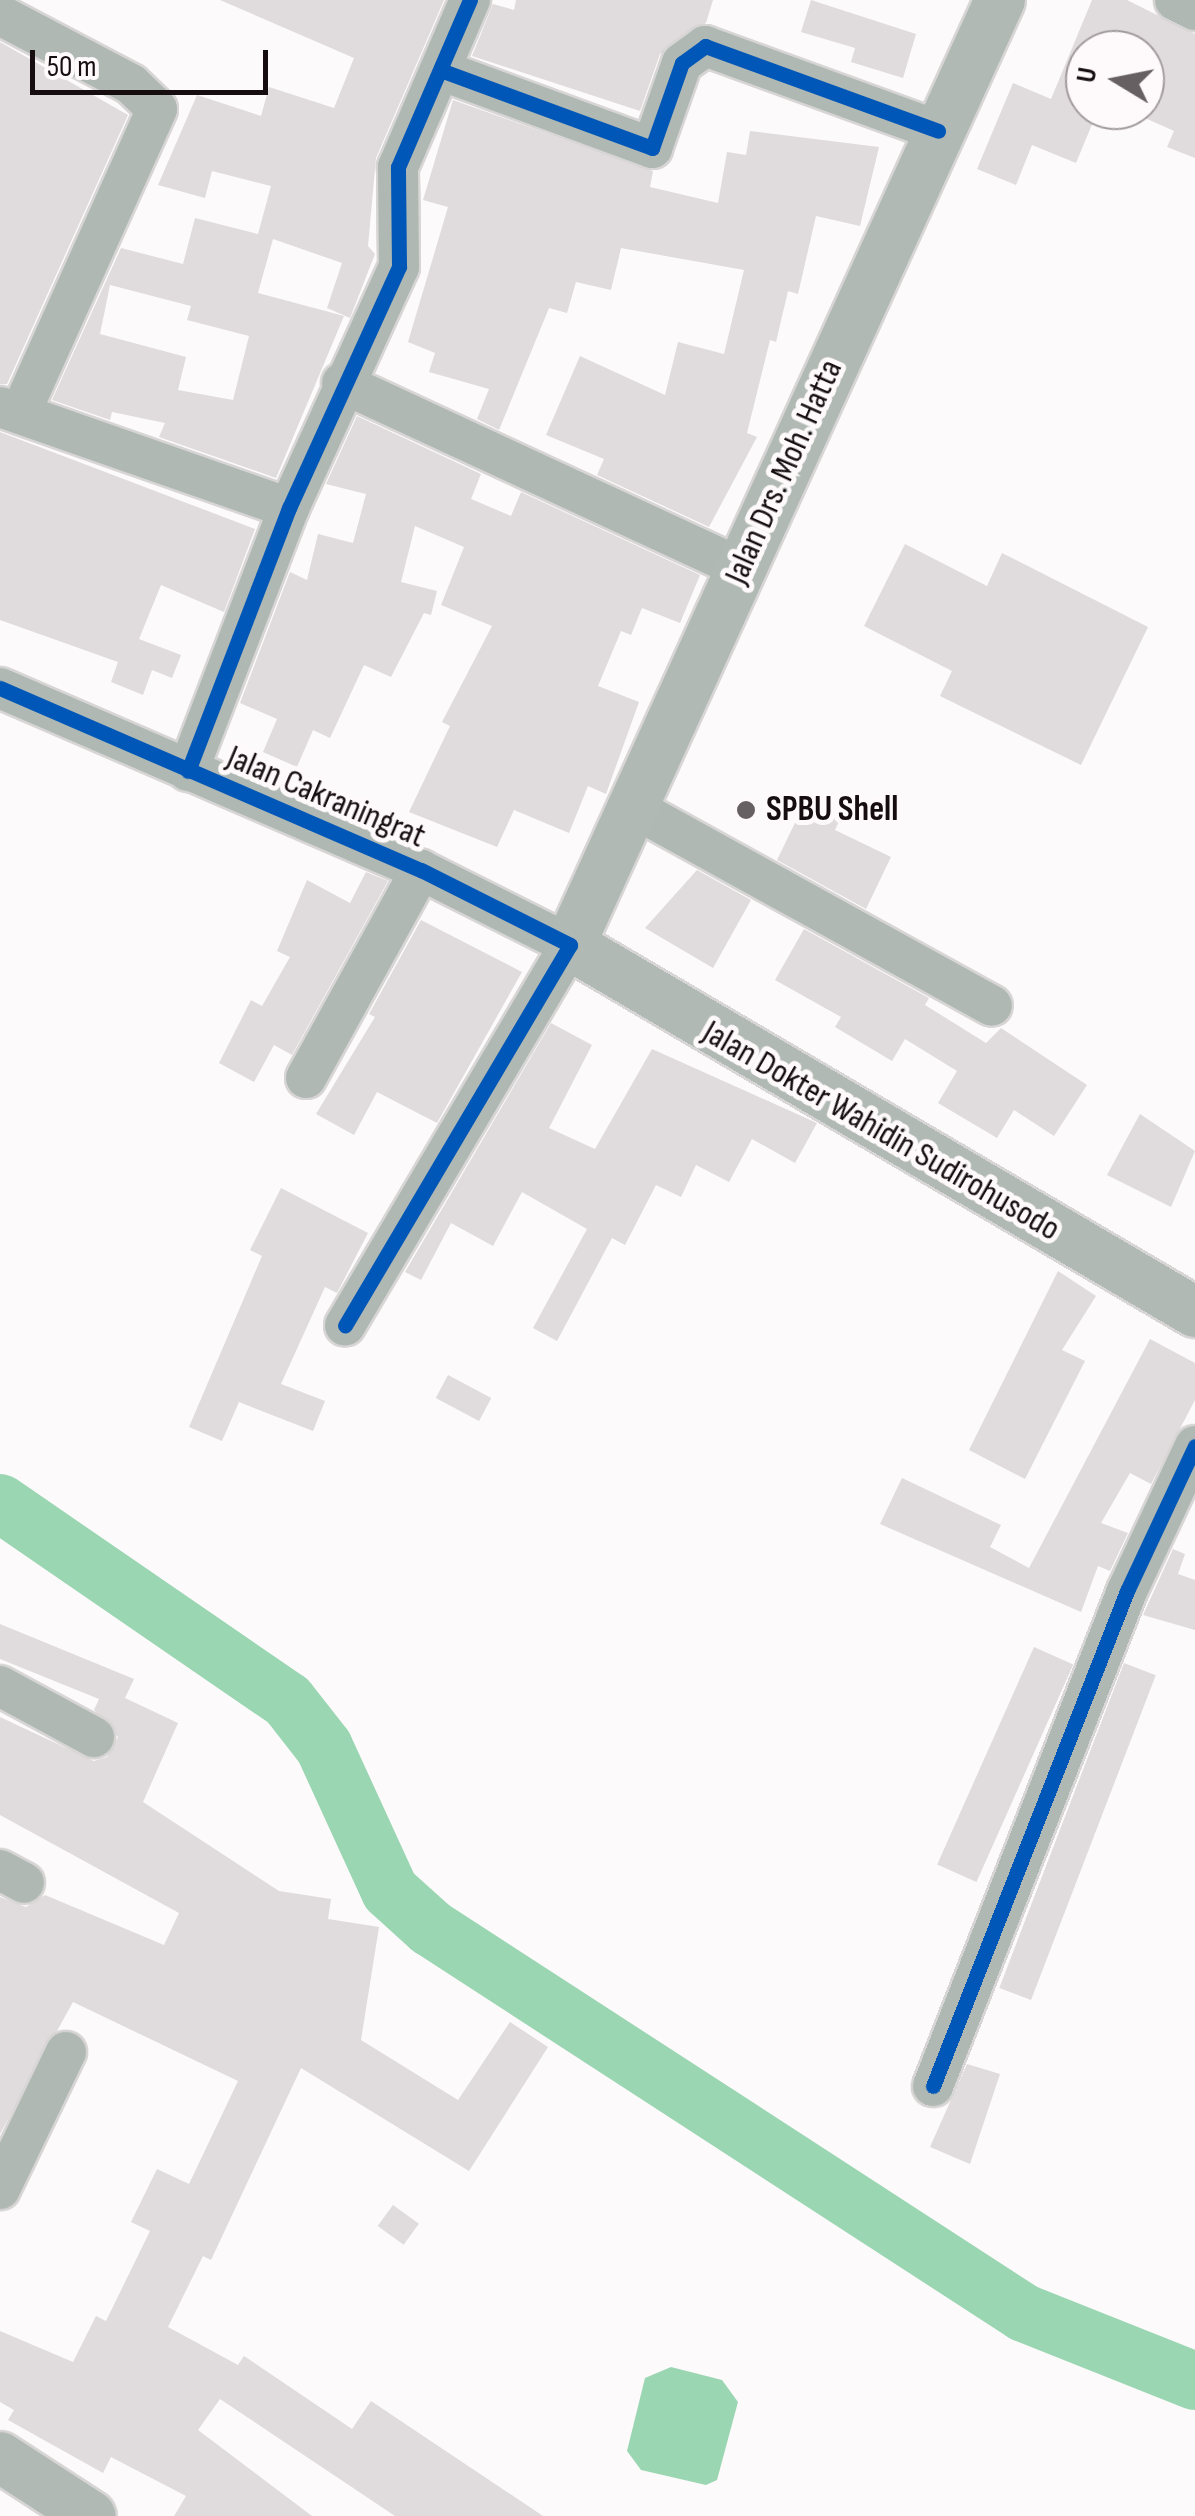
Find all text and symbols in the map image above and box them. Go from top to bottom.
scale bar [35,30,272,92]
north arrow [1065,30,1165,130]
text: 50 m [47,49,96,85]
text: U [1069,65,1104,85]
street label: Jalan Drs. Moh. Hatta [716,353,852,591]
street label: Jalan Cakraningrat [220,736,432,858]
place label: SPBU Shell [766,789,898,831]
marker: SPBU Shell [735,799,757,821]
street label: Jalan Dokter Wahidin Sudirohusodo [695,1011,1067,1251]

